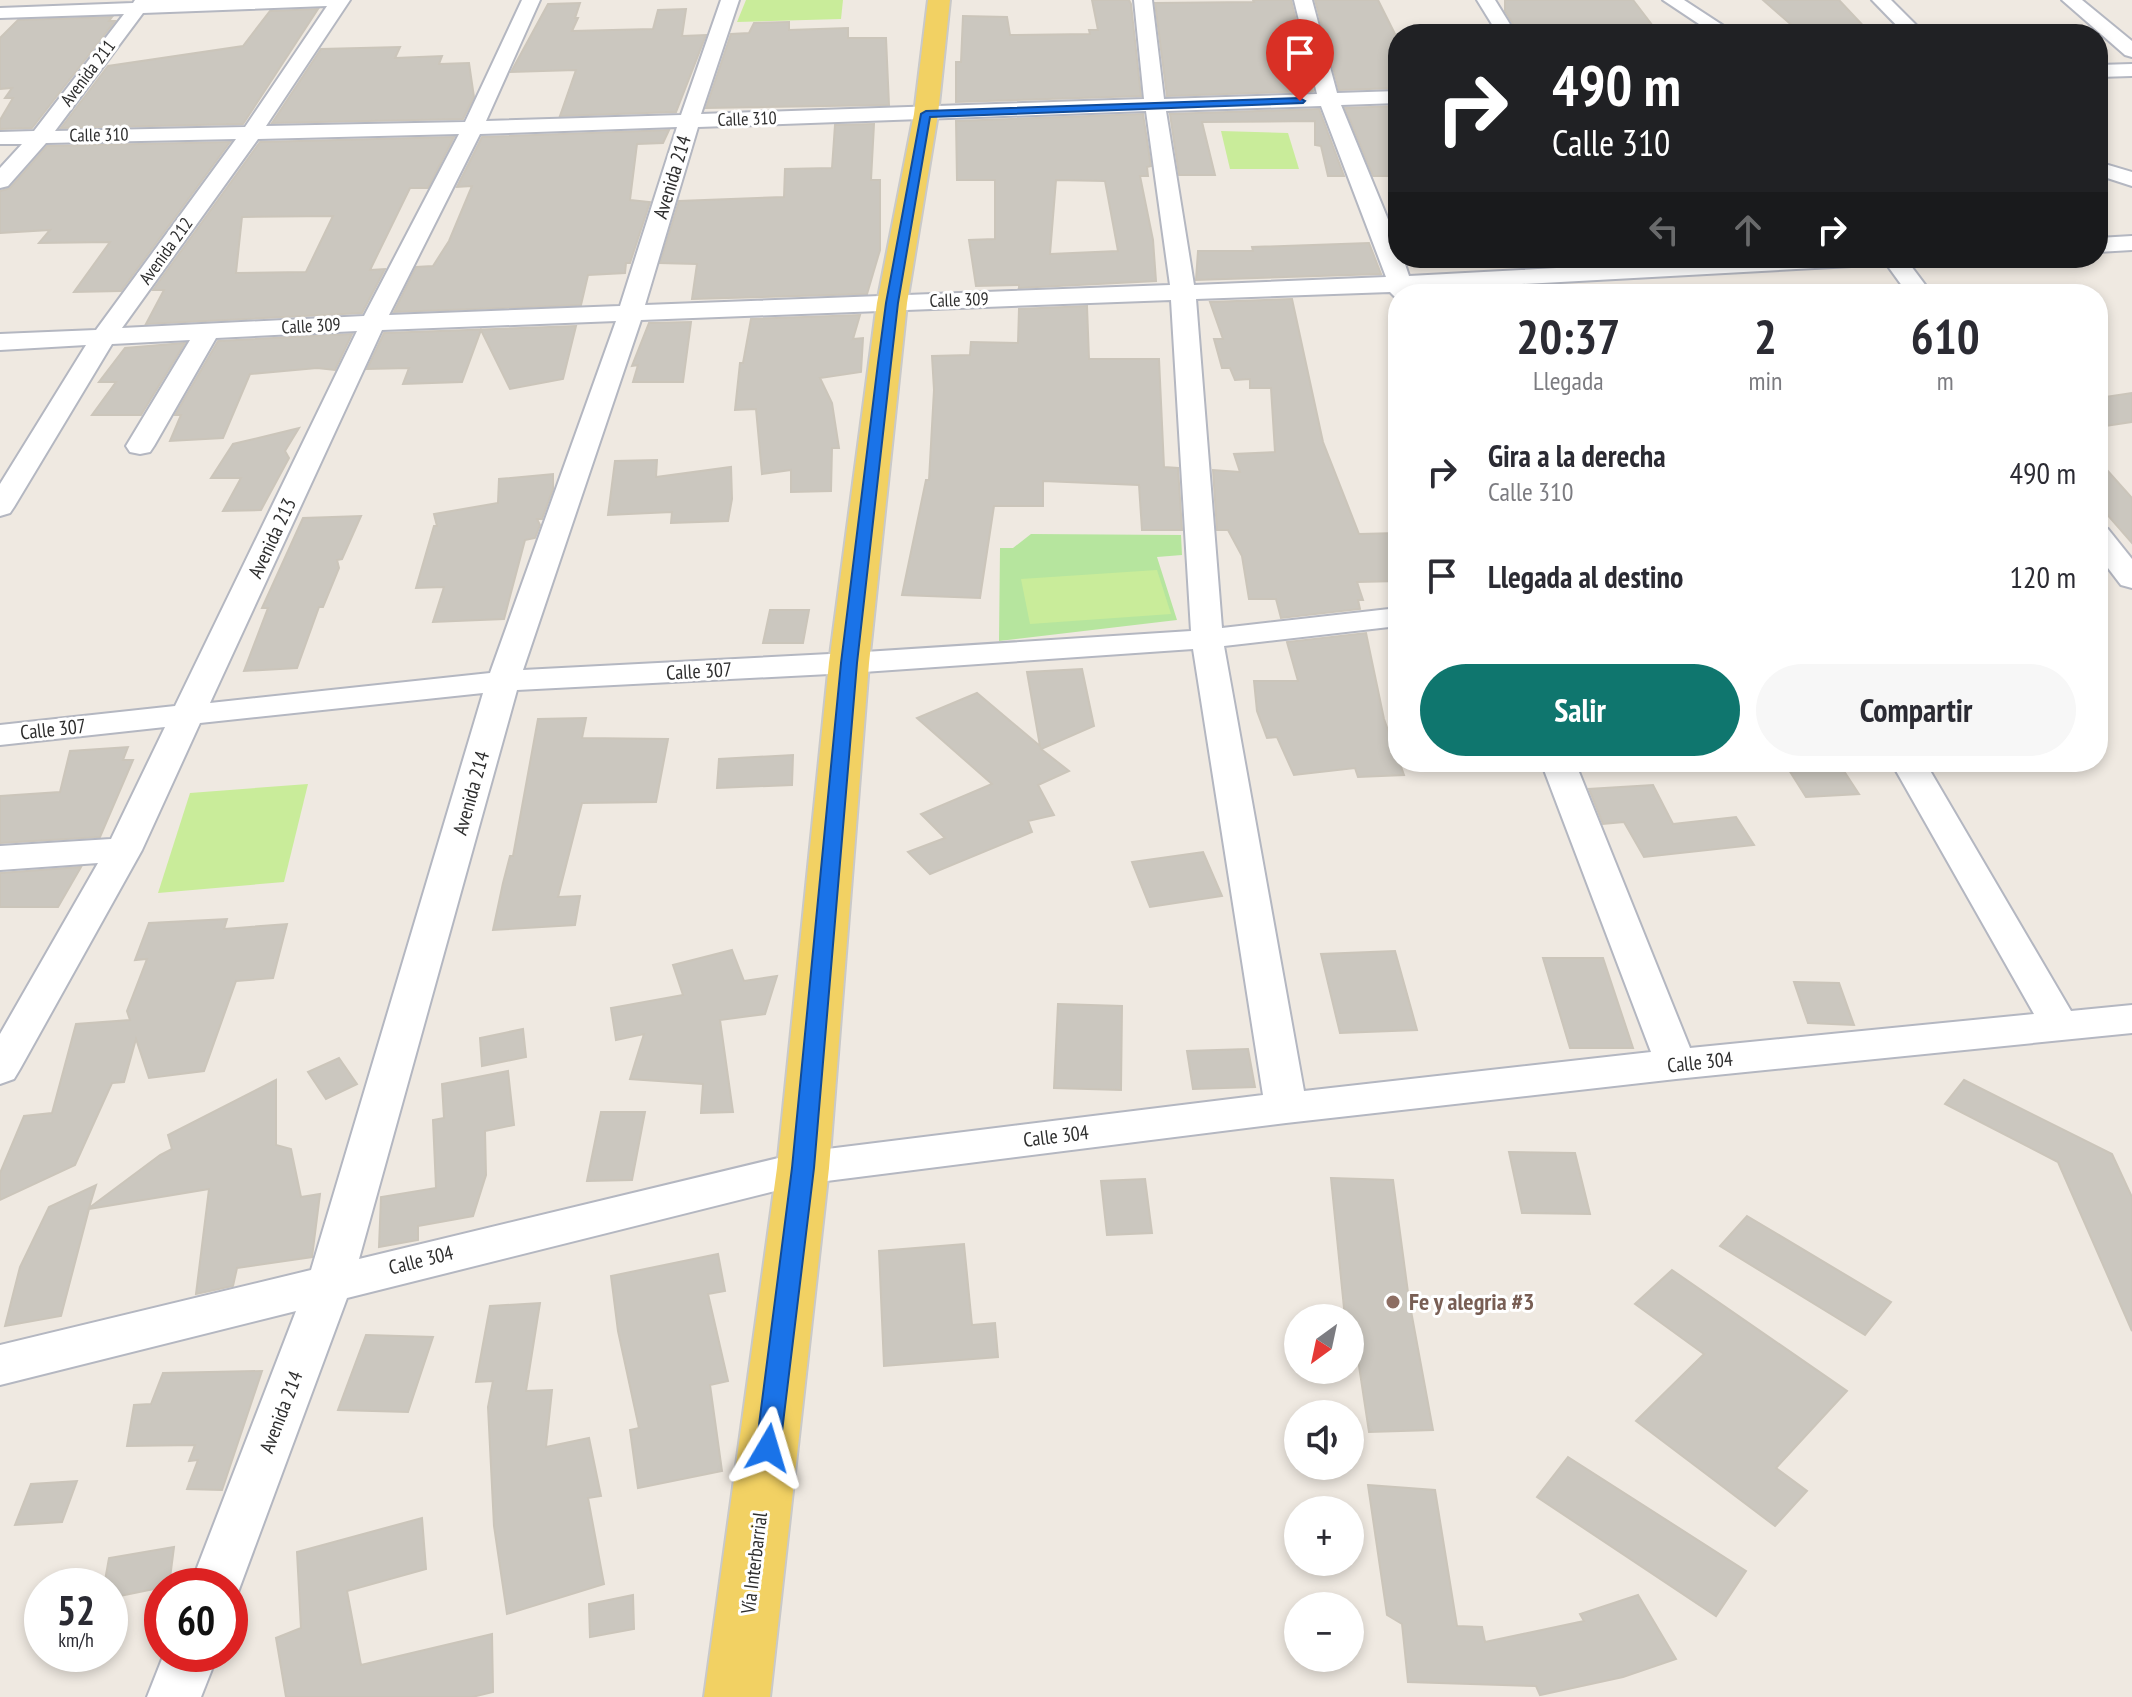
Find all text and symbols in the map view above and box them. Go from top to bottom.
pin [1266,19,1334,101]
icon: arrive [1278,31,1322,75]
street label: Avenida 211 [55,35,120,110]
text: 490 m [1552,49,1681,121]
icon: right [1420,56,1524,160]
street label: Calle 310 [717,106,777,131]
text: Calle 310 [1552,119,1670,166]
street label: Calle 310 [69,122,129,147]
street label: Avenida 214 [647,132,697,222]
icon: left [1642,208,1686,252]
icon: ahead [1726,208,1770,252]
icon: right [1810,208,1854,252]
street label: Avenida 212 [134,213,198,289]
street label: Calle 309 [929,287,989,312]
text: 20:37 [1516,305,1620,367]
text: 2 [1754,305,1777,367]
text: 610 [1911,305,1980,367]
street label: Calle 309 [281,312,341,339]
text: Llegada [1533,364,1604,397]
text: min [1748,364,1782,397]
text: m [1937,364,1954,397]
text: Gira a la derecha [1488,436,1666,475]
icon: right [1420,450,1464,494]
text: 490 m [2010,453,2076,492]
text: Calle 310 [1488,475,1573,508]
street label: Avenida 213 [242,494,302,582]
icon: arrive [1420,554,1464,598]
text: Llegada al destino [1488,557,1683,596]
text: 120 m [2010,557,2076,596]
street label: Calle 307 [665,656,733,686]
button: Salir [1420,664,1740,756]
button: Compartir [1756,664,2076,756]
street label: Calle 307 [19,713,87,745]
street label: Avenida 214 [447,748,495,838]
street label: Calle 304 [1666,1046,1734,1078]
street label: Calle 304 [1022,1119,1090,1153]
street label: Calle 304 [386,1239,456,1281]
place label: Fe y alegria #3 [1409,1286,1534,1317]
marker: Fe y alegria #3 [1384,1293,1402,1311]
north arrow [1284,1304,1364,1384]
map controls [1284,1304,1364,1672]
street label: Avenida 214 [253,1367,309,1457]
button: sound [1284,1400,1364,1480]
position arrow [726,1406,810,1490]
button: + [1284,1496,1364,1576]
street label: Vía Interbarrial [735,1510,773,1616]
speed limit sign: 60 [144,1568,248,1672]
text: 52 [57,1584,95,1636]
button: − [1284,1592,1364,1672]
text: km/h [58,1627,94,1653]

